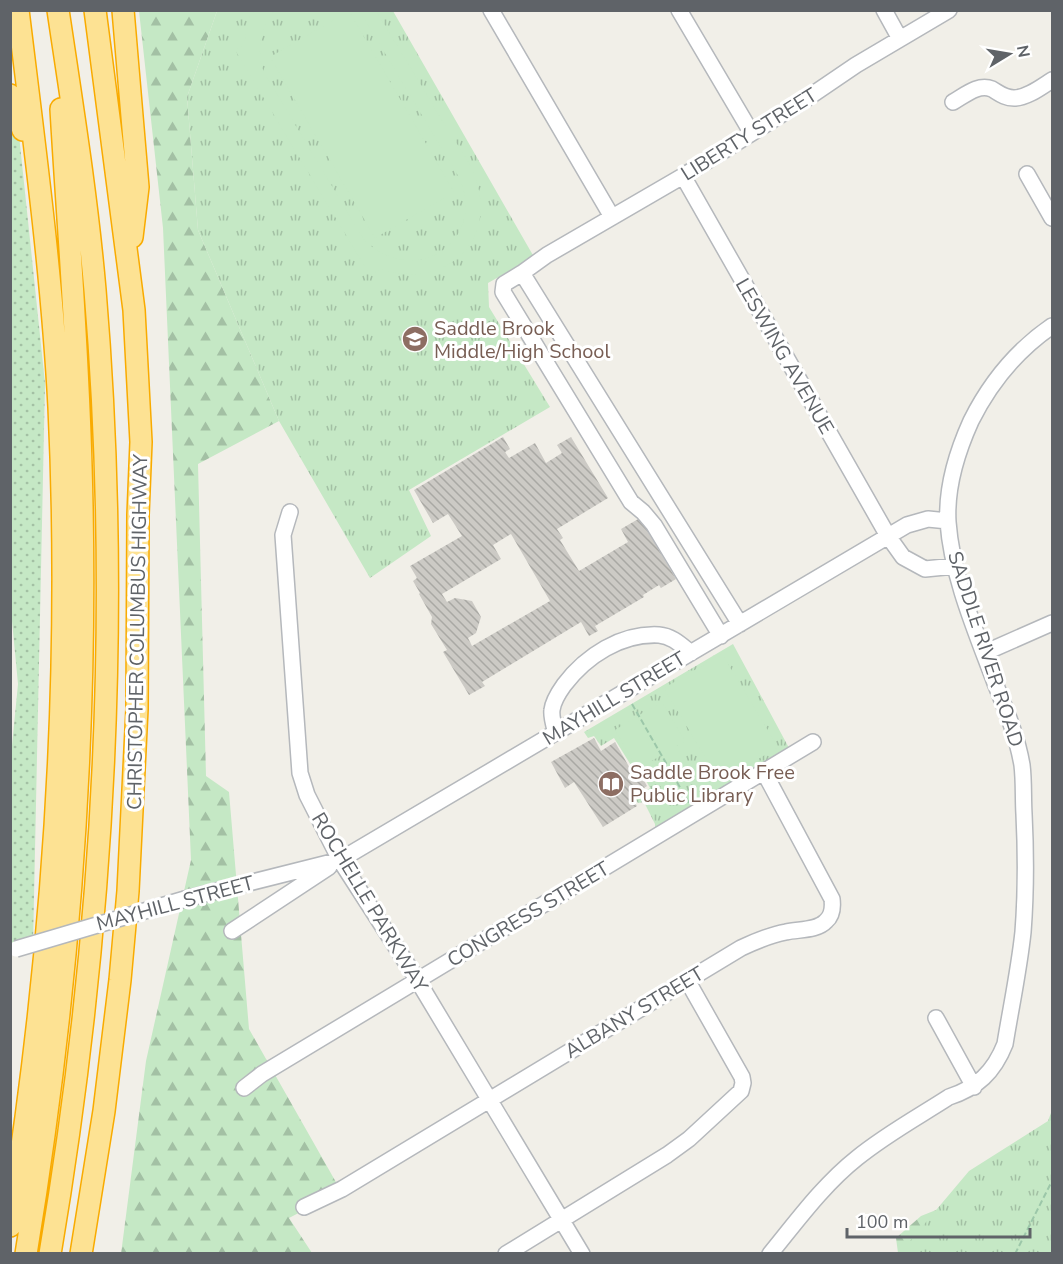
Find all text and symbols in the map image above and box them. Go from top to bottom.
north arrow [979,24,1039,84]
text: N [1011,43,1035,59]
street label: LIBERTY STREET [676,82,823,187]
street label: LESWING AVENUE [729,273,840,439]
place label: Saddle Brook Middle/High School [434,315,610,365]
school or university icon: Saddle Brook Middle/High School [400,324,430,354]
street label: CHRISTOPHER COLUMBUS HIGHWAY [121,453,154,810]
street label: SADDLE RIVER ROAD [941,548,1030,751]
street label: MAYHILL STREET [538,645,691,752]
place label: Saddle Brook Free Public Library [630,759,795,809]
library icon: Saddle Brook Free Public Library [596,769,626,799]
street label: ROCHELLE PARKWAY [305,807,434,998]
street label: CONGRESS STREET [442,855,614,974]
street label: MAYHILL STREET [93,869,257,938]
street label: ALBANY STREET [560,960,709,1065]
scale bar [847,1201,1030,1239]
text: 100 m [856,1210,908,1234]

